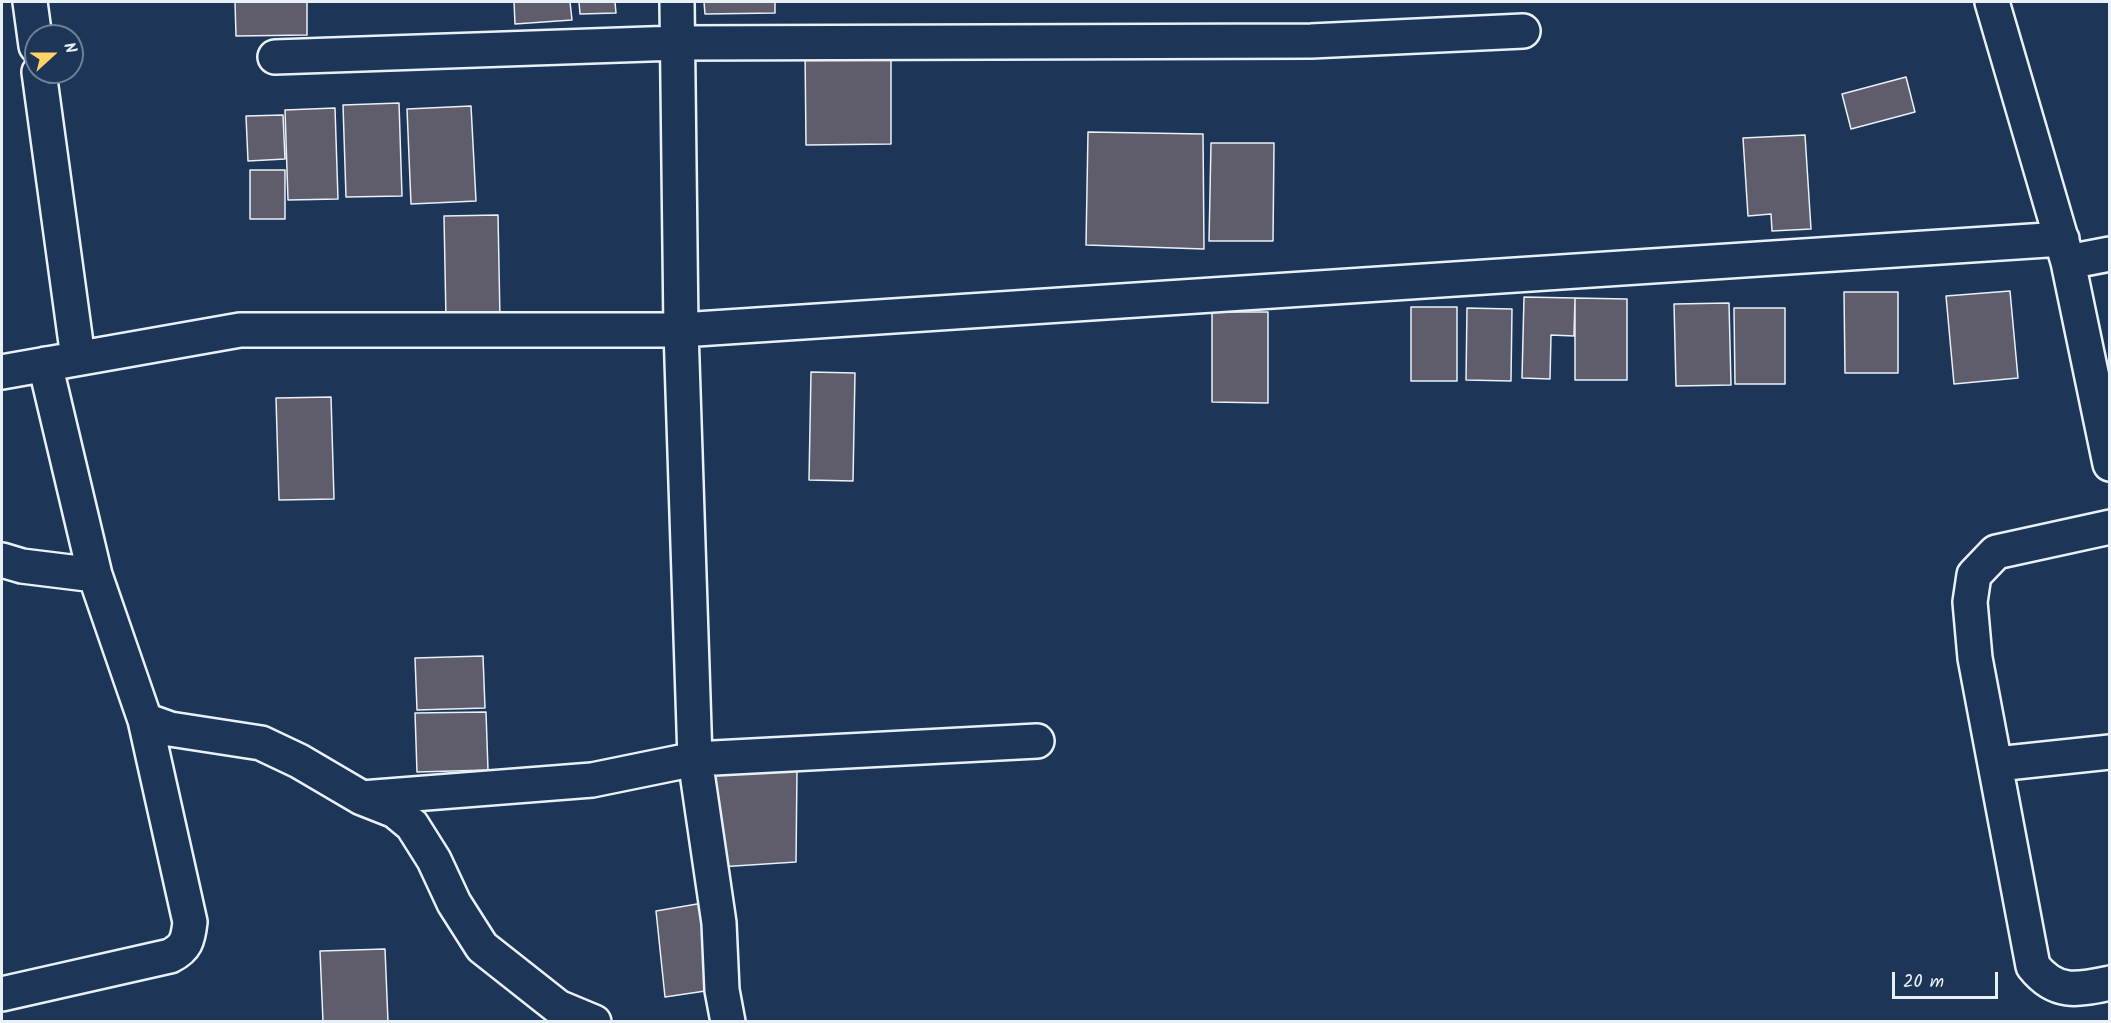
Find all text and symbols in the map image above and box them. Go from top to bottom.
north arrow [24,24,84,84]
text: N [56,39,83,57]
scale bar [1895,960,2002,998]
text: 20 m [1903,968,1944,997]

